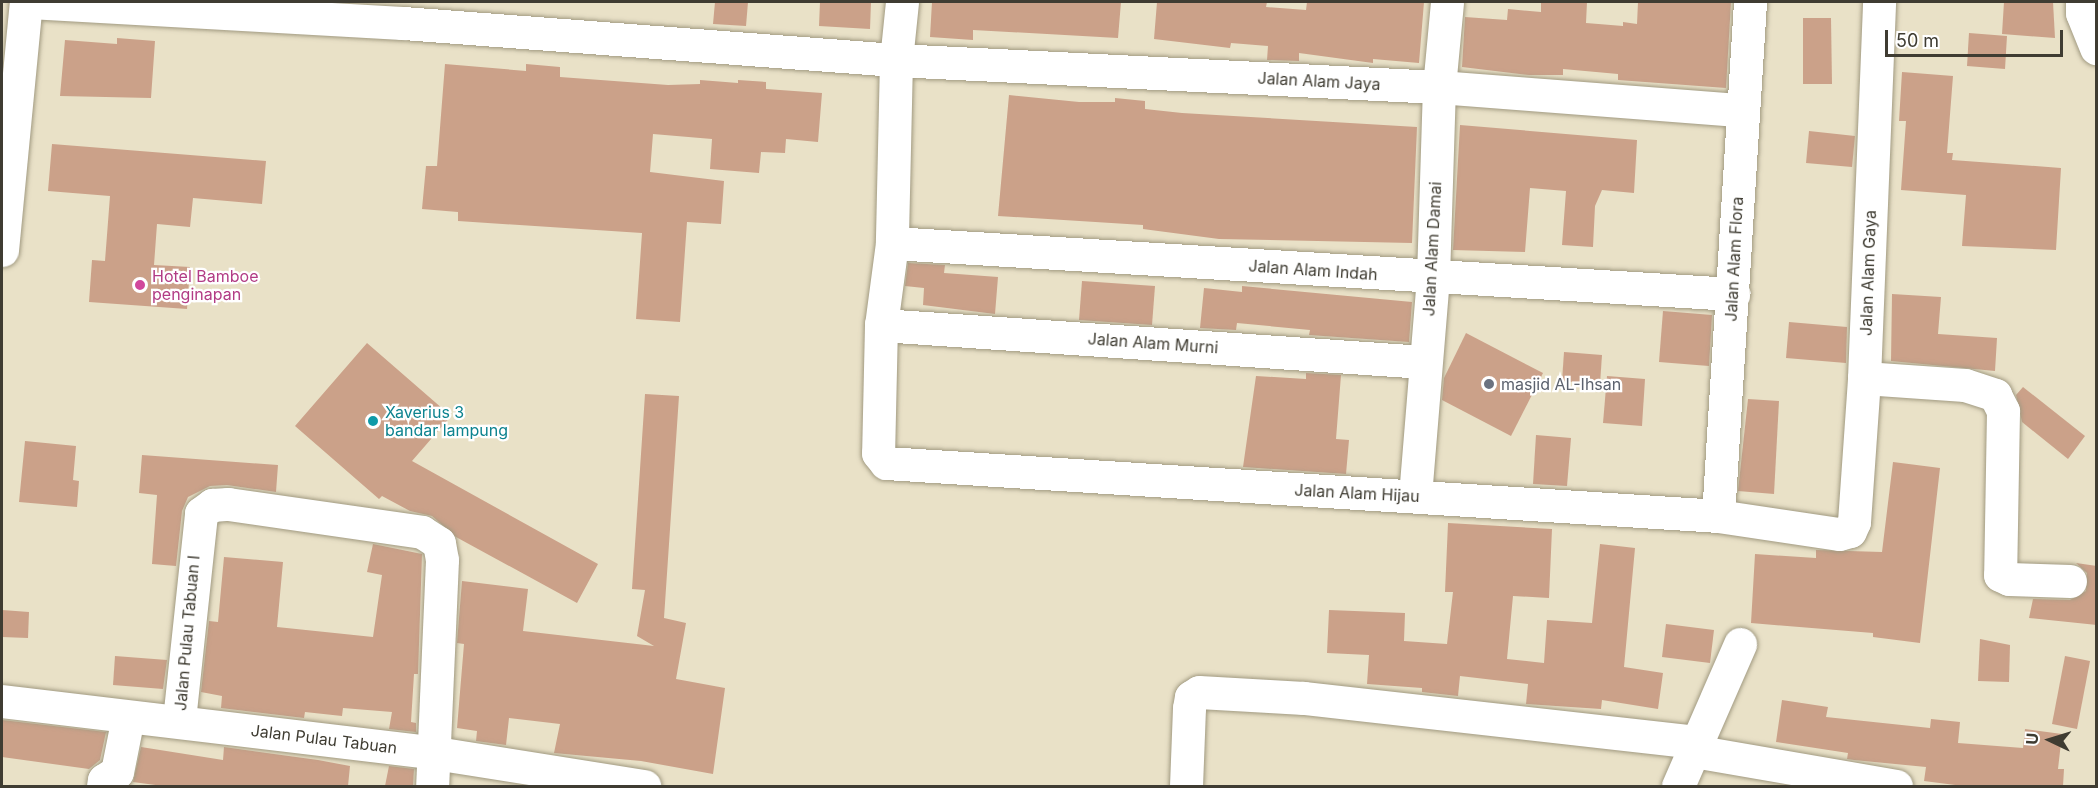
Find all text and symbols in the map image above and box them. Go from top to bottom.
scale bar [1888,18,2066,56]
text: 50 m [1896,30,1939,51]
street label: Jalan Alam Jaya [1257,68,1381,94]
street label: Jalan Alam Damai [1419,181,1445,317]
street label: Jalan Alam Flora [1721,196,1747,322]
street label: Jalan Alam Gaya [1856,210,1880,336]
street label: Jalan Alam Indah [1248,256,1378,284]
place label: Hotel Bamboe penginapan [152,266,258,304]
marker: Hotel Bamboe penginapan [133,278,147,292]
street label: Jalan Alam Murni [1087,329,1219,357]
place label: masjid AL-Ihsan [1501,374,1621,394]
marker: masjid AL-Ihsan [1482,377,1496,391]
place label: Xaverius 3 bandar lampung [385,402,508,440]
marker: Xaverius 3 bandar lampung [366,414,380,428]
street label: Jalan Alam Hijau [1294,480,1420,506]
street label: Jalan Pulau Tabuan I [171,554,203,712]
north arrow [2020,710,2080,770]
street label: Jalan Pulau Tabuan [250,720,398,758]
text: U [2022,732,2042,745]

